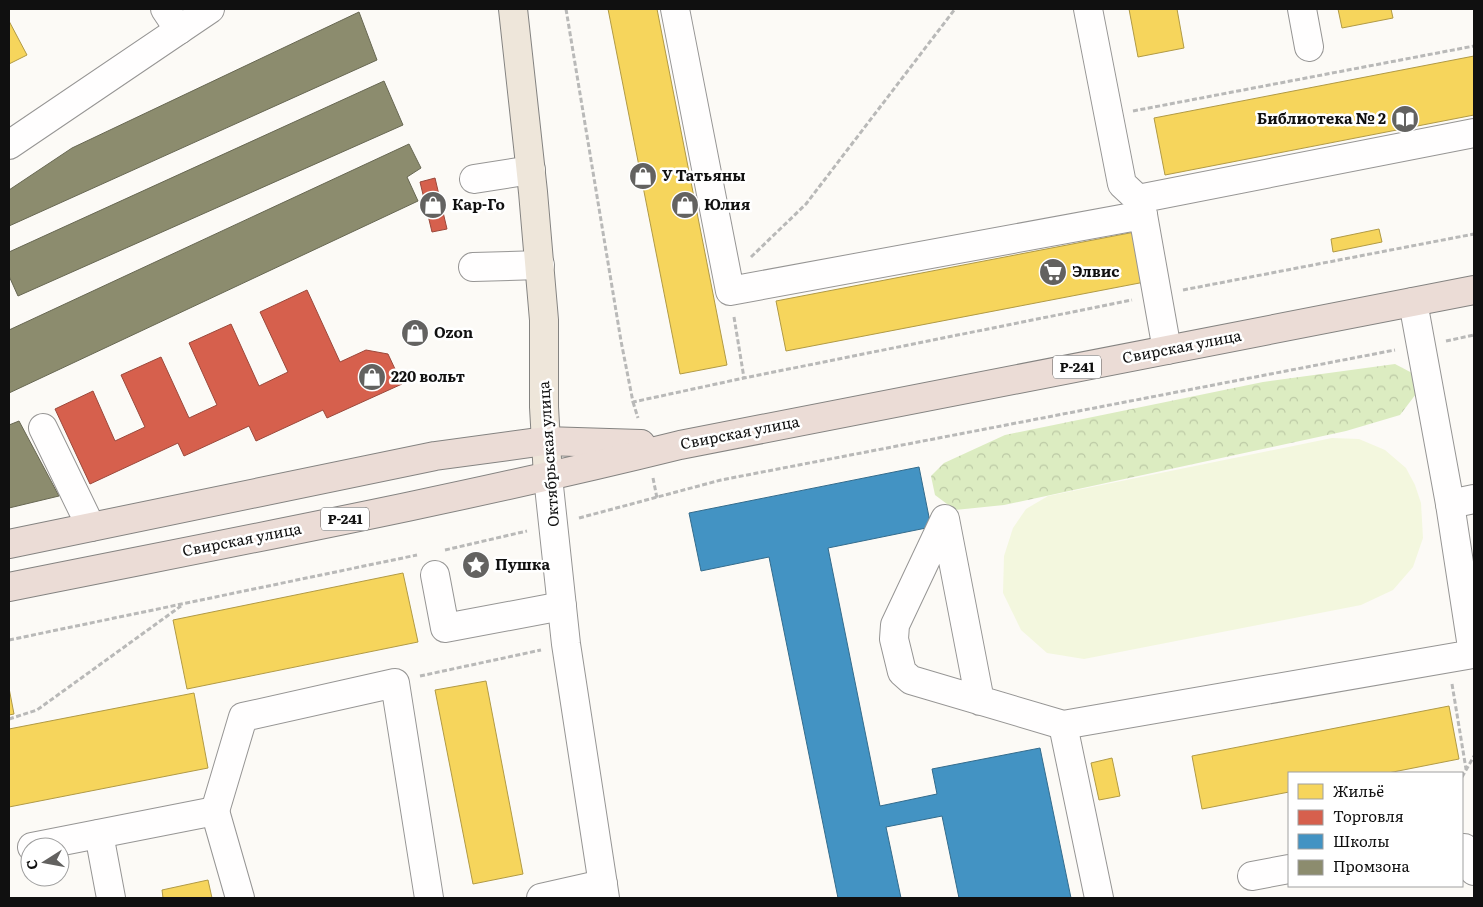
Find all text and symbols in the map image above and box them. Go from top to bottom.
library icon: Библиотека № 2 [1390,104,1420,134]
place label: Библиотека № 2 [1257,106,1386,129]
shop icon: У Татьяны [628,161,658,191]
place label: У Татьяны [662,163,746,186]
shop icon: Кар-Го [418,190,448,220]
shop icon: Юлия [670,190,700,220]
place label: Кар-Го [452,192,505,215]
place label: Юлия [704,192,751,215]
supermarket icon: Элвис [1038,257,1068,287]
place label: Элвис [1072,259,1119,282]
shop icon: Ozon [400,318,430,348]
place label: Ozon [434,320,474,343]
street label: Свирская улица [1120,323,1244,368]
road number: Р-241 [1053,356,1101,378]
shop icon: 220 вольт [357,362,387,392]
place label: 220 вольт [391,364,465,387]
street label: Октябрьская улица [531,379,564,528]
street label: Свирская улица [678,409,802,454]
road number: Р-241 [321,508,369,530]
street label: Свирская улица [180,516,304,561]
place icon: Пушка [461,550,491,580]
place label: Пушка [495,552,551,575]
legend [1288,772,1463,887]
text: Жильё [1333,779,1384,802]
text: Торговля [1333,804,1404,827]
text: Школы [1333,829,1389,852]
north arrow [20,837,70,887]
text: Промзона [1333,854,1411,877]
text: С [20,858,42,871]

